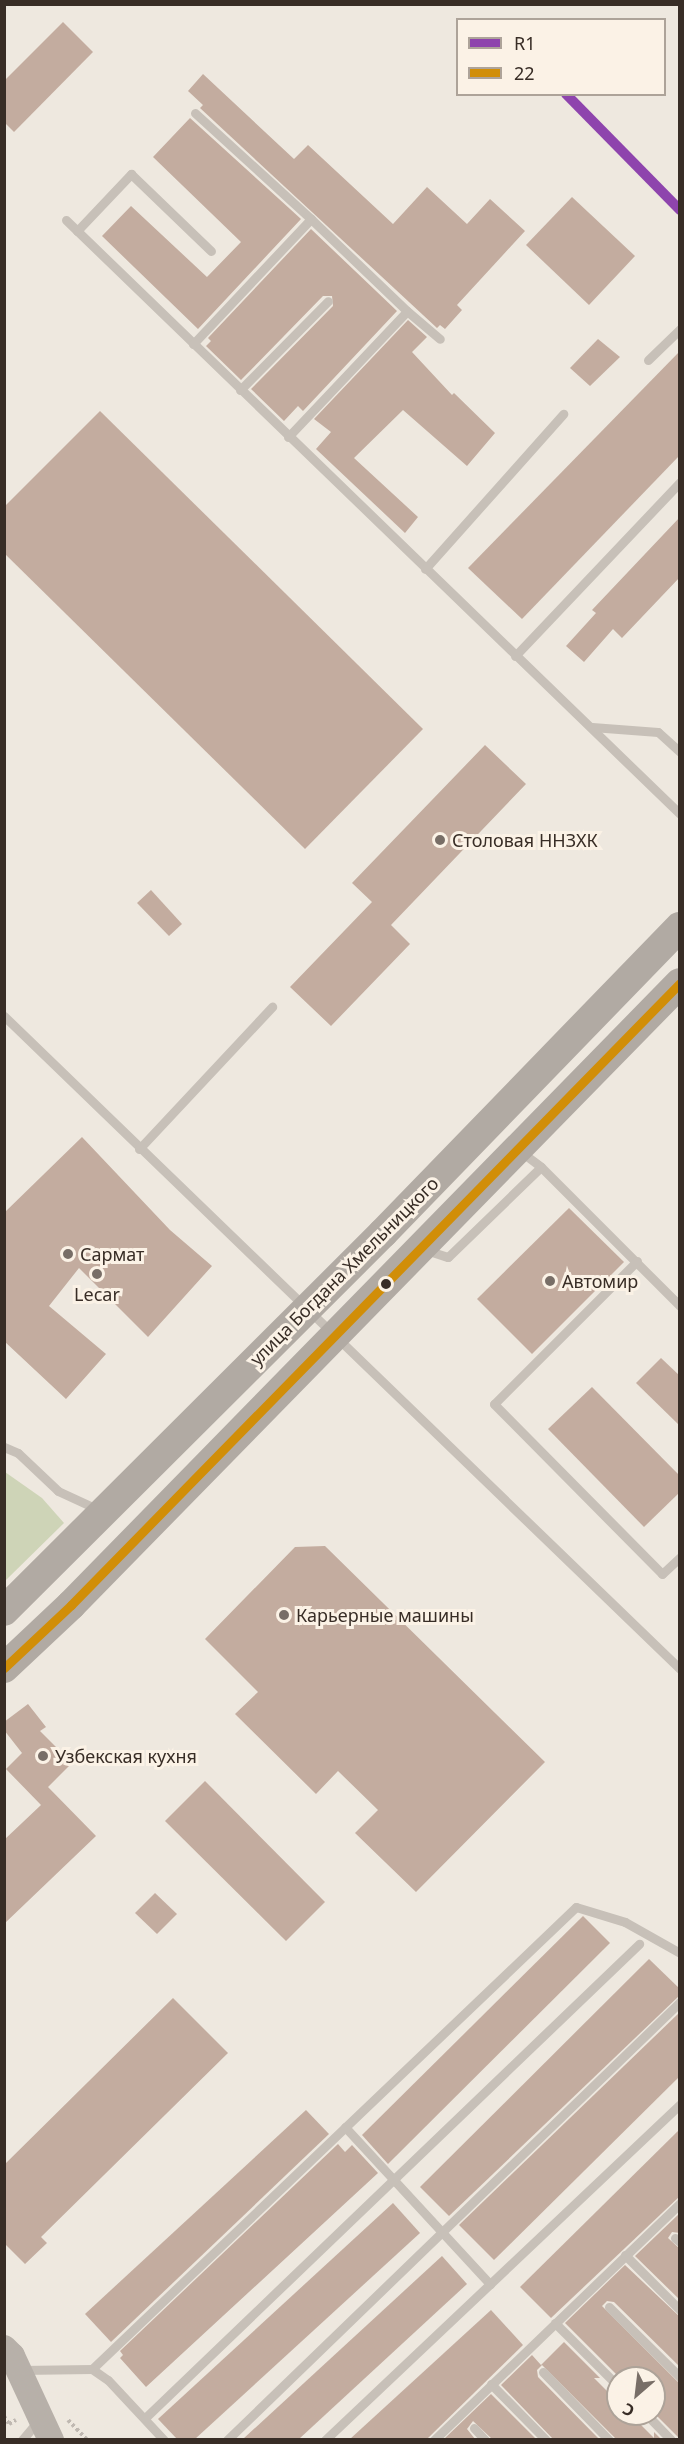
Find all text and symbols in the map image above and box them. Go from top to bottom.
legend [456,18,666,96]
text: R1 [514,31,536,55]
text: 22 [514,61,535,85]
place label: Столовая ННЗХК [452,829,598,851]
marker: Столовая ННЗХК [433,833,447,847]
street label: улица Богдана Хмельницкого [245,1172,443,1370]
place label: Сармат [80,1243,144,1265]
marker: Сармат [61,1247,75,1261]
marker: Lecar [90,1267,104,1281]
place label: Автомир [562,1270,638,1292]
marker: Автомир [543,1274,557,1288]
unlabelled marker [380,1278,392,1290]
place label: Lecar [74,1283,120,1305]
place label: Карьерные машины [296,1604,474,1626]
marker: Карьерные машины [277,1608,291,1622]
place label: Узбекская кухня [55,1745,197,1767]
marker: Узбекская кухня [36,1749,50,1763]
north arrow [606,2366,666,2426]
text: С [619,2398,638,2422]

